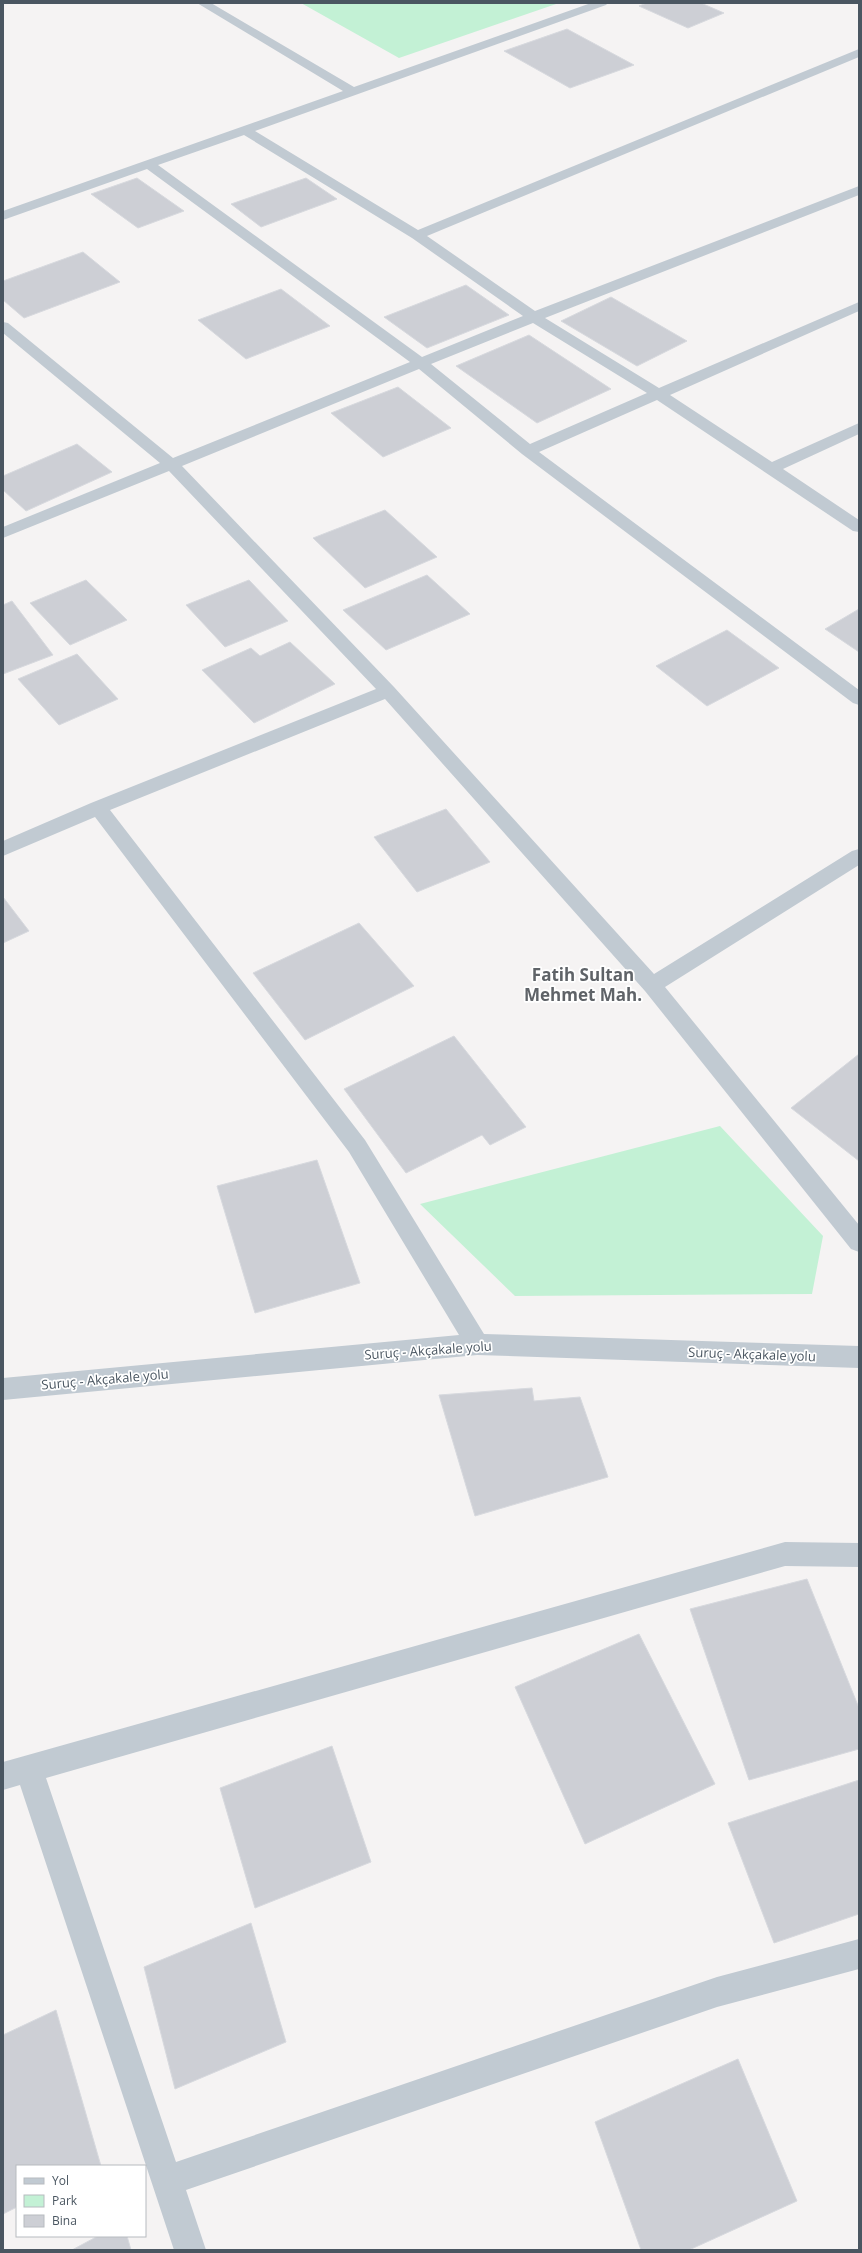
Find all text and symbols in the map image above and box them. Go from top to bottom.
district label: Fatih Sultan Mehmet Mah. [524,963,642,1006]
street label: Suruç - Akçakale yolu [364,1337,492,1363]
street label: Suruç - Akçakale yolu [688,1343,816,1365]
street label: Suruç - Akçakale yolu [41,1364,169,1394]
legend [16,2165,146,2237]
text: Yol [52,2172,69,2189]
text: Park [52,2192,78,2209]
text: Bina [52,2212,77,2229]

